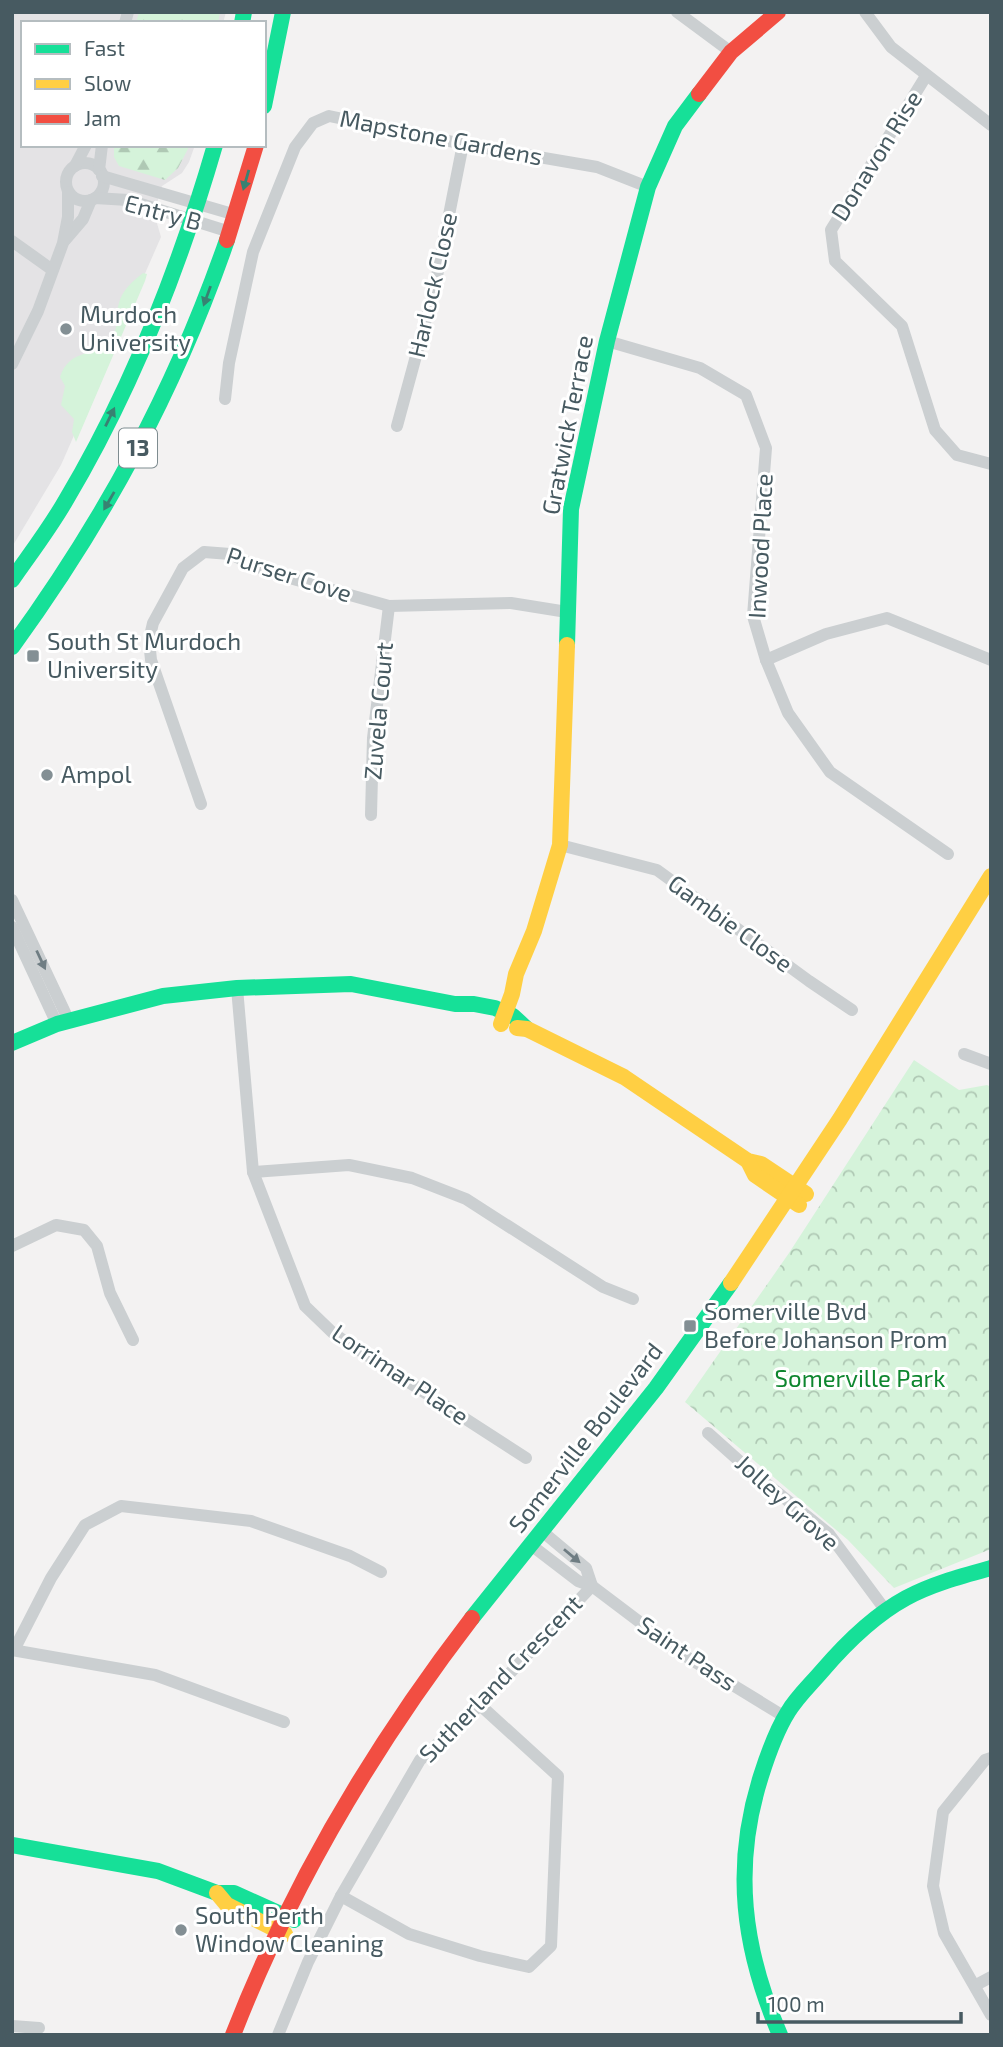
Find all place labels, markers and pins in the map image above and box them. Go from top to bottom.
place label: Murdoch University [80,299,191,356]
marker: Murdoch University [58,321,74,337]
place label: South St Murdoch University [47,626,241,683]
marker: South St Murdoch University [25,648,41,664]
place label: Ampol [61,759,132,788]
marker: Ampol [39,767,55,783]
place label: Somerville Bvd Before Johanson Prom [704,1296,948,1353]
marker: Somerville Bvd Before Johanson Prom [682,1318,698,1334]
place label: South Perth Window Cleaning [195,1900,384,1957]
marker: South Perth Window Cleaning [173,1922,189,1938]

